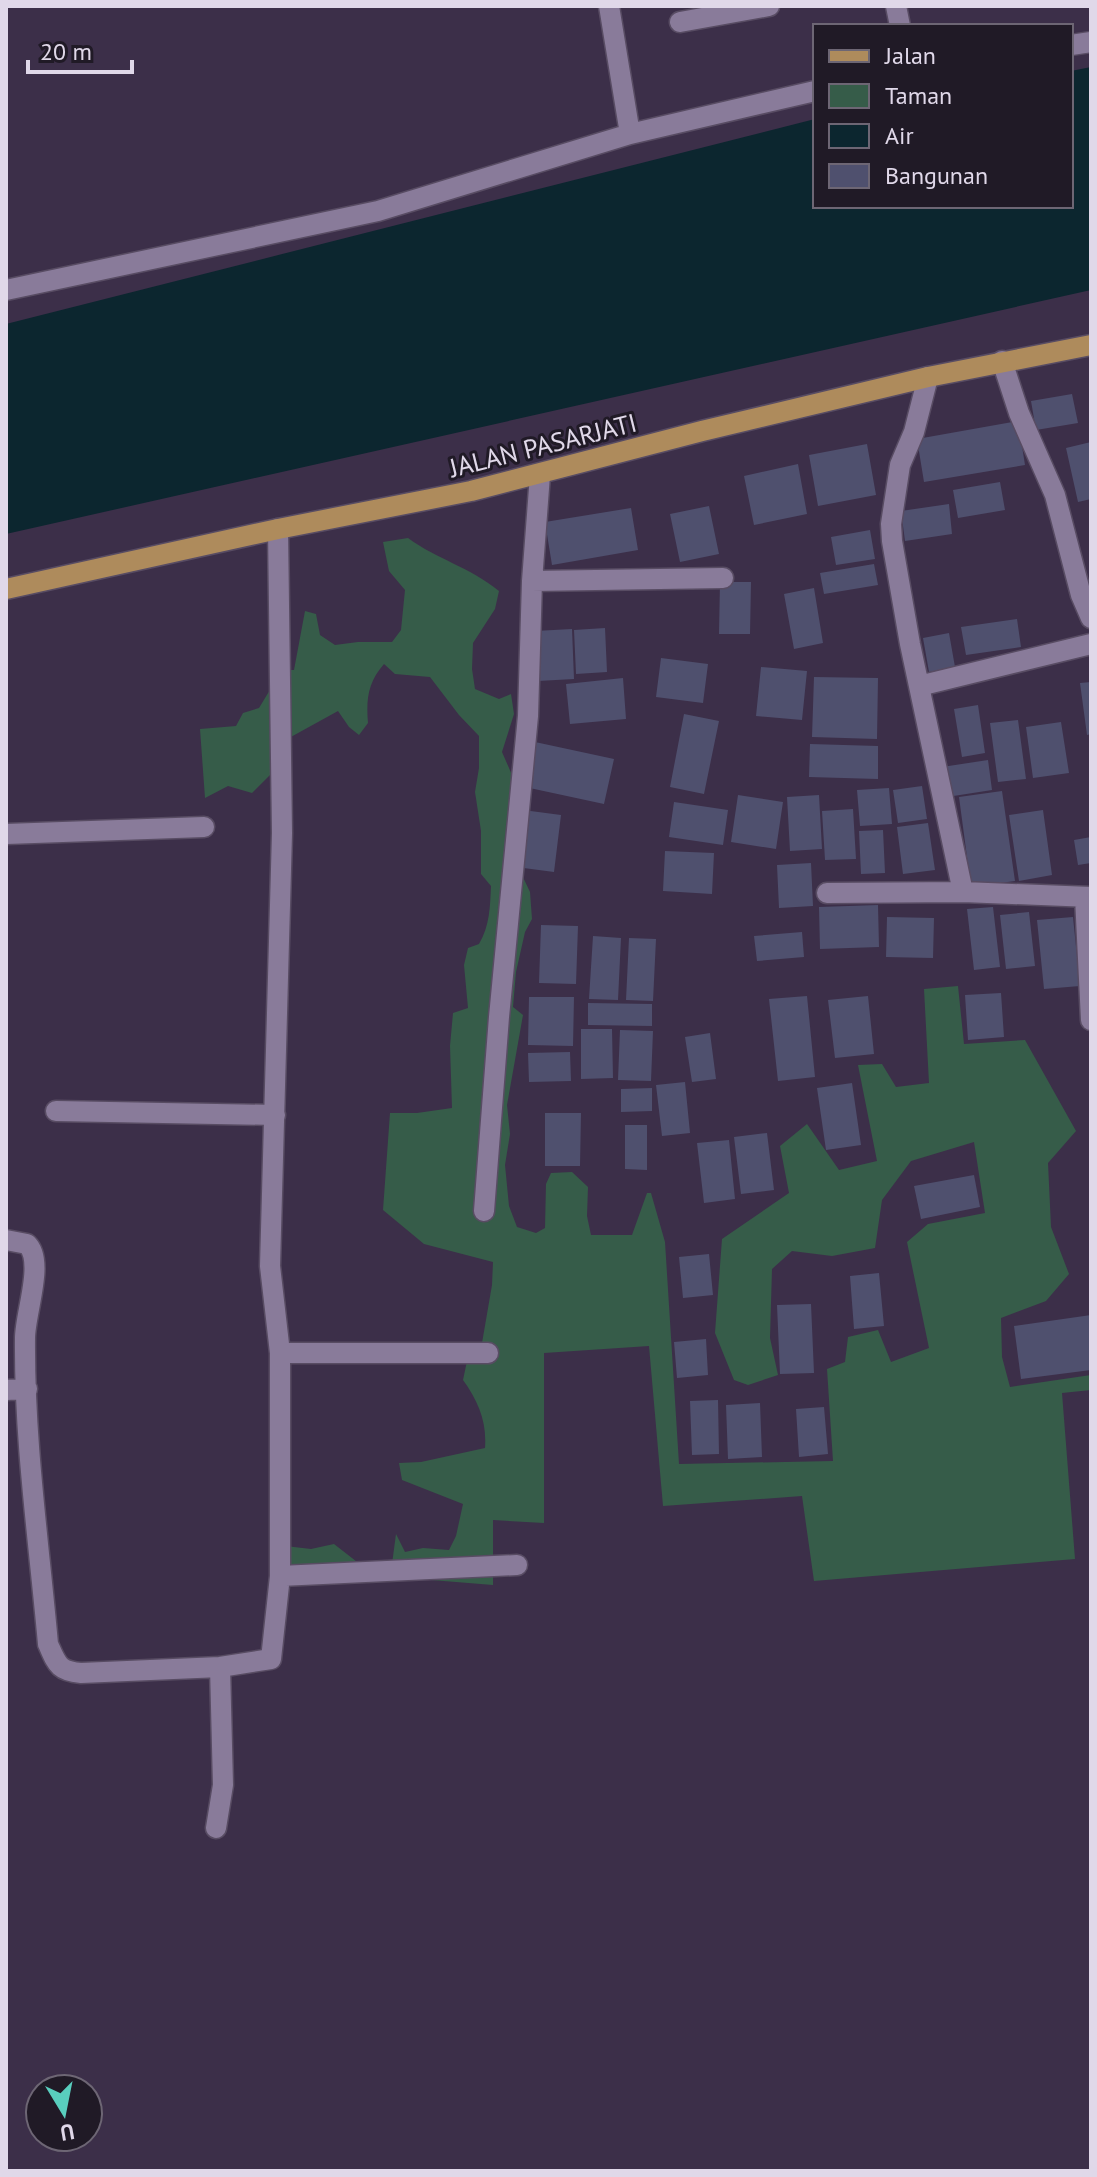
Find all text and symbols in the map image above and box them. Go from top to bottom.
scale bar [28,24,132,74]
legend [813,24,1073,208]
text: 20 m [40,36,92,67]
text: Jalan [884,40,936,71]
text: Taman [885,80,952,111]
text: Air [885,120,914,151]
text: Bangunan [885,160,988,191]
street label: JALAN PASARJATI [445,406,640,484]
north arrow [24,2073,104,2153]
text: U [58,2118,77,2148]

